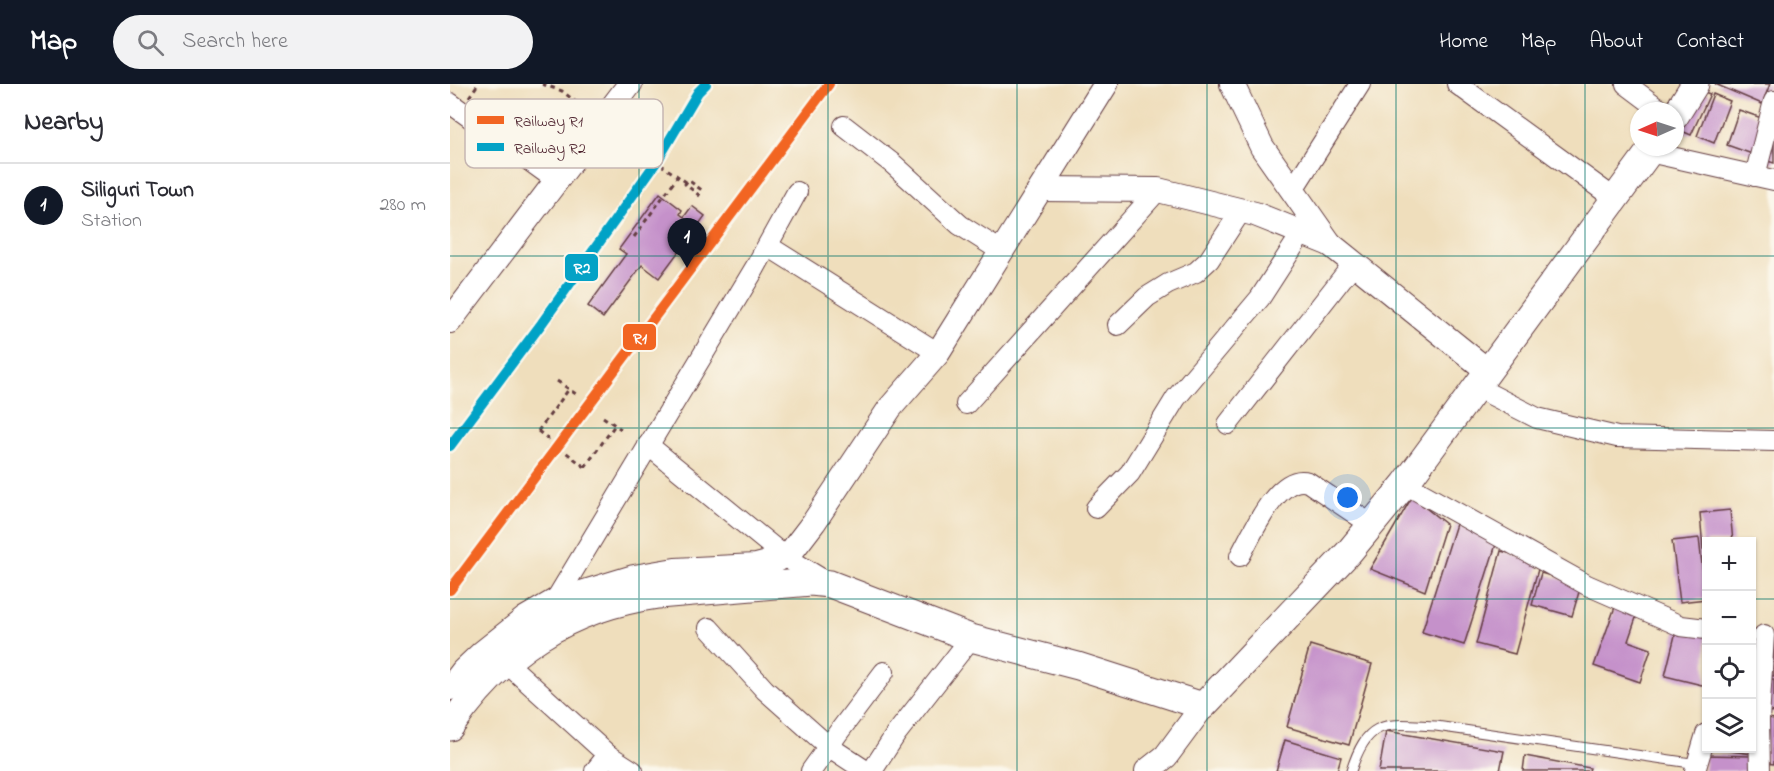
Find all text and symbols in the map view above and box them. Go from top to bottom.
search box [113,15,533,69]
text: Map [30,22,77,63]
icon: search [134,26,167,59]
text: Search here [182,26,288,58]
text: Home [1439,27,1488,57]
text: Map [1521,27,1556,57]
text: About [1589,27,1643,57]
text: Contact [1676,27,1744,57]
legend [465,99,663,168]
north arrow [1630,102,1684,156]
text: Nearby [24,104,103,142]
text: Railway R1 [514,110,583,134]
text: Railway R2 [514,137,586,161]
text: Siliguri Town [81,175,194,207]
text: 1 [40,191,47,220]
text: 280 m [379,191,426,220]
text: Station [81,207,142,236]
pin: 1 [668,218,706,268]
line badge: R2 [564,253,599,282]
text: R2 [573,257,590,281]
line badge: R1 [622,323,657,351]
text: R1 [632,327,648,351]
your location [1333,483,1362,512]
map controls [1702,537,1756,753]
button: + [1702,537,1756,591]
button: − [1702,591,1756,645]
button: locate [1702,645,1756,699]
button: layers [1702,699,1756,753]

